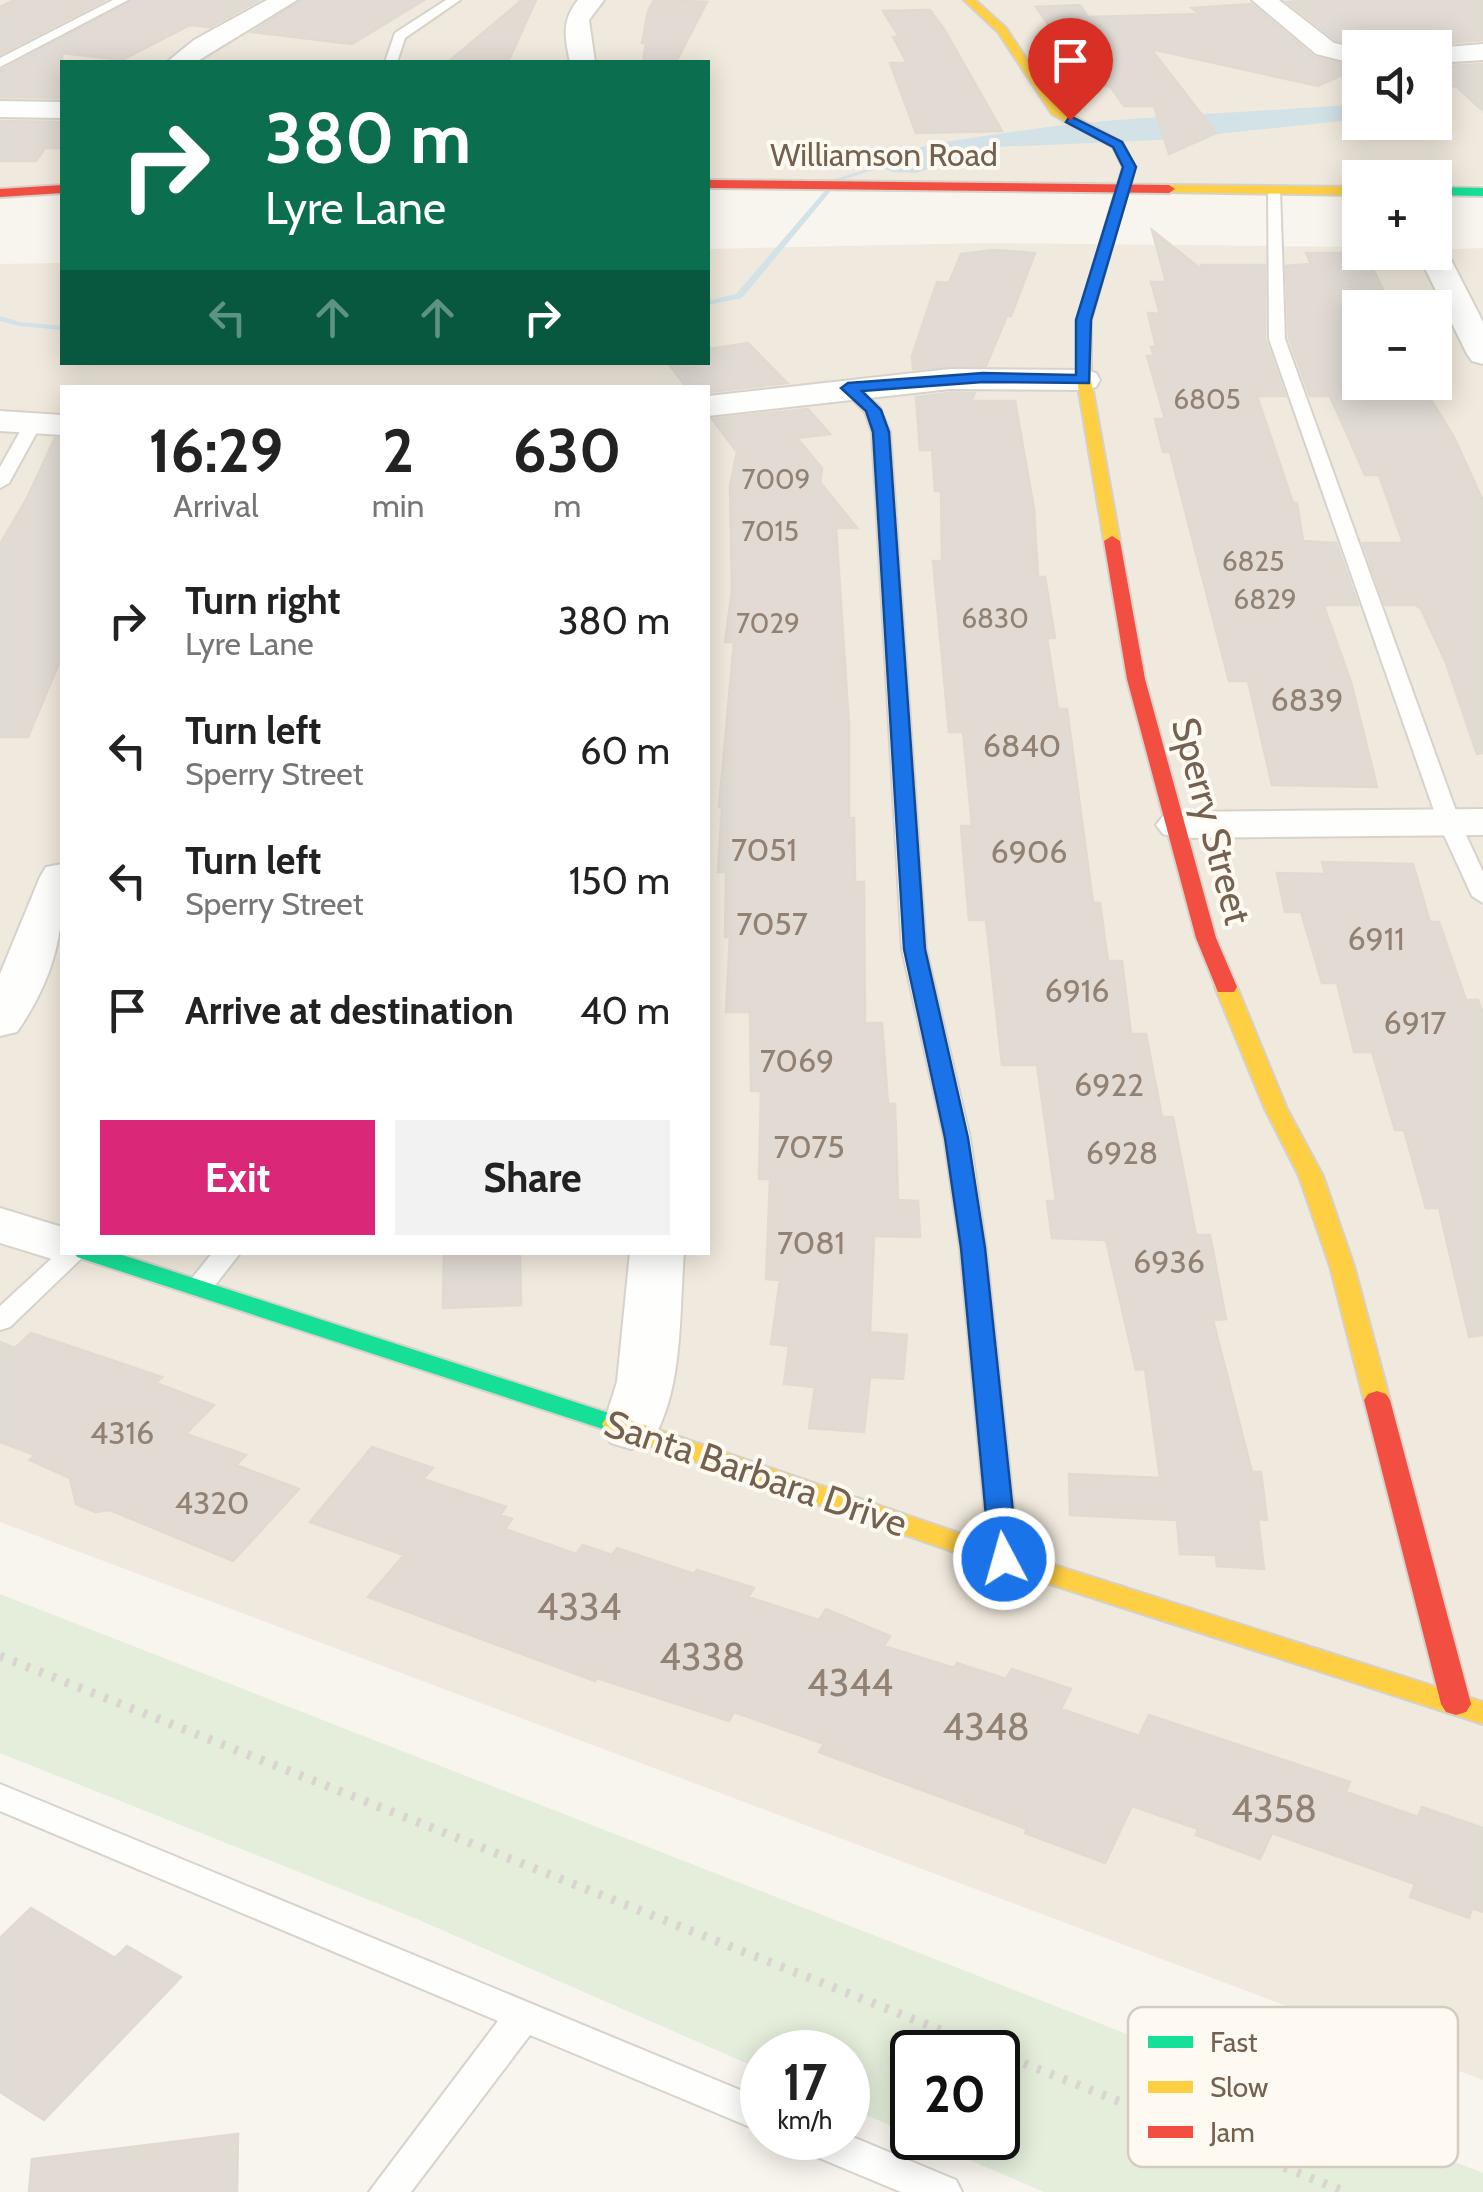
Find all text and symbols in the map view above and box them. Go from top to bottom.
pin [1028,18,1113,121]
map controls [1342,30,1452,400]
button: sound [1342,30,1452,140]
icon: arrive [1043,33,1098,88]
text: 380 m [265,95,471,181]
icon: right [100,100,230,230]
street label: Williamson Road [770,135,998,174]
button: + [1342,160,1452,270]
text: Lyre Lane [265,181,446,235]
icon: left [200,290,255,345]
icon: ahead [305,290,360,345]
icon: ahead [410,290,465,345]
icon: right [515,290,570,345]
button: − [1342,290,1452,400]
house number: 6805 [1173,382,1241,416]
text: 16:29 [149,414,283,487]
text: 2 [382,414,414,487]
text: 630 [513,414,621,487]
house number: 7009 [742,462,810,496]
text: Arrival [173,486,258,525]
text: min [372,486,424,525]
text: m [553,486,581,525]
house number: 7015 [741,514,799,548]
house number: 6825 [1222,544,1284,578]
text: Turn right [185,577,341,624]
house number: 6829 [1233,582,1297,616]
icon: right [100,593,155,648]
text: 380 m [558,597,670,644]
house number: 6830 [961,601,1029,635]
house number: 7029 [736,606,800,640]
text: Lyre Lane [185,624,314,663]
house number: 6839 [1270,680,1344,719]
text: Turn left [185,707,321,754]
street label: Sperry Street [1162,713,1262,930]
icon: left [100,723,155,778]
house number: 6840 [983,726,1061,765]
text: 60 m [580,727,670,774]
text: Sperry Street [185,754,364,793]
house number: 7051 [731,830,797,869]
house number: 6906 [991,832,1067,871]
text: Turn left [185,837,321,884]
icon: left [100,853,155,908]
text: 150 m [569,857,670,904]
text: Sperry Street [185,884,364,923]
house number: 7057 [736,904,808,943]
house number: 6911 [1347,919,1405,958]
house number: 6916 [1045,971,1109,1010]
icon: arrive [100,983,155,1038]
text: Arrive at destination [185,987,514,1034]
text: 40 m [580,987,670,1034]
house number: 6917 [1384,1003,1446,1042]
house number: 7069 [760,1041,834,1080]
house number: 6922 [1074,1065,1144,1104]
button: Exit [100,1120,375,1235]
button: Share [395,1120,670,1235]
house number: 7075 [773,1127,845,1166]
house number: 6928 [1086,1133,1158,1172]
house number: 7081 [777,1223,845,1262]
house number: 6936 [1133,1242,1205,1281]
street label: Santa Barbara Drive [598,1399,914,1547]
house number: 4316 [90,1413,154,1452]
house number: 4320 [175,1483,249,1522]
position arrow [952,1507,1056,1611]
house number: 4334 [536,1583,622,1630]
house number: 4338 [659,1633,745,1680]
house number: 4344 [807,1659,893,1706]
house number: 4348 [942,1703,1030,1750]
house number: 4358 [1231,1785,1317,1832]
legend [1128,2007,1458,2167]
text: Fast [1210,2025,1258,2059]
speed limit sign: 20 [890,2030,1020,2160]
text: 17 [783,2052,827,2113]
text: Slow [1210,2070,1268,2104]
text: km/h [778,2105,832,2135]
text: Jam [1209,2115,1255,2149]

